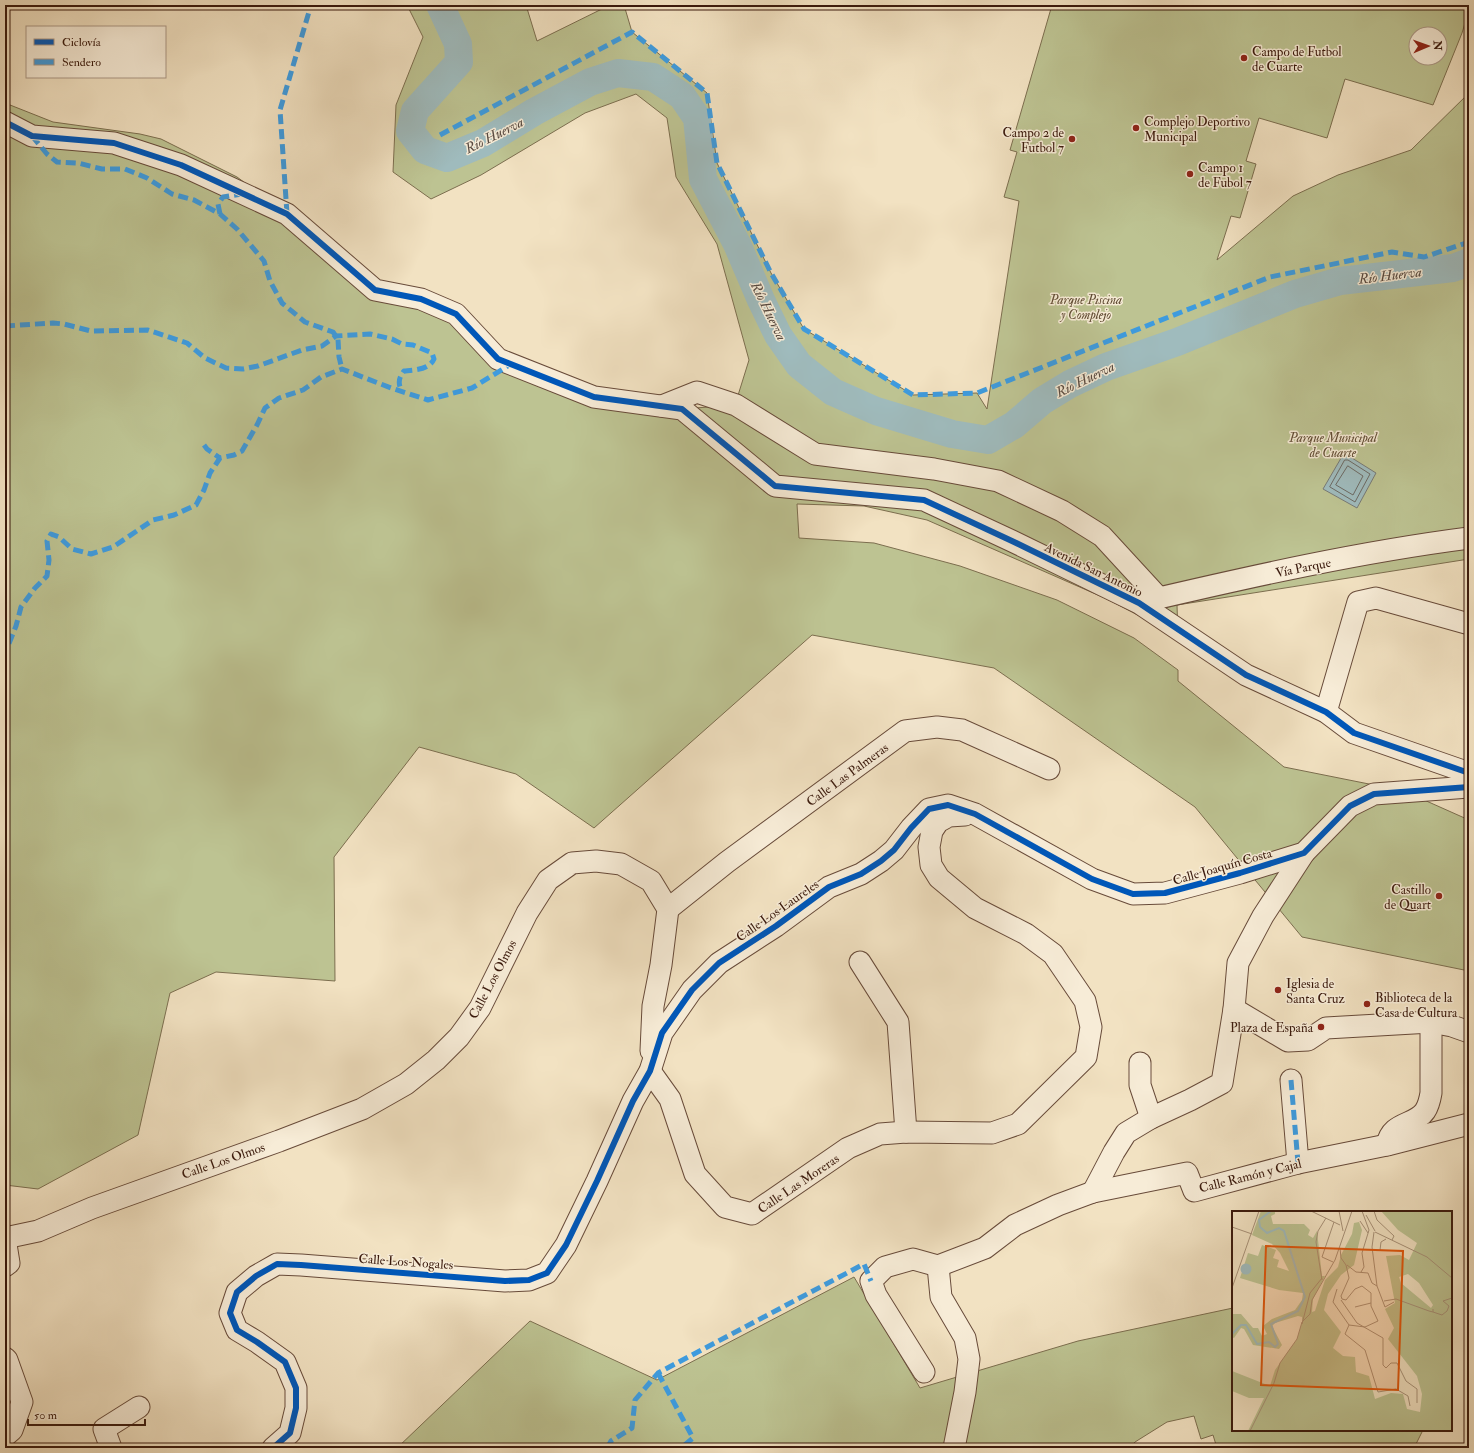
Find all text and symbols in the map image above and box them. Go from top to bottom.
legend [26,26,166,78]
north arrow [1408,26,1448,66]
text: Ciclovía [62,35,102,50]
text: N [1431,40,1444,52]
place label: Campo de Futbol de Cuarte [1252,44,1342,75]
marker: Campo de Futbol de Cuarte [1239,53,1249,63]
text: Sendero [62,55,101,70]
water label: Río Huerva [461,113,527,158]
place label: Complejo Deportivo Municipal [1144,114,1250,146]
marker: Complejo Deportivo Municipal [1131,123,1141,133]
place label: Campo 2 de Futbol 7 [1002,125,1065,156]
marker: Campo 2 de Futbol 7 [1067,134,1077,144]
place label: Campo 1 de Fubol 7 [1198,160,1252,191]
marker: Campo 1 de Fubol 7 [1185,169,1195,179]
water label: Río Huerva [1357,263,1423,288]
water label: Río Huerva [747,278,790,344]
park label: Parque Piscina y Complejo [1049,292,1122,323]
water label: Río Huerva [1052,358,1118,401]
park label: Parque Municipal de Cuarte [1288,430,1378,461]
street label: Avenida San Antonio [1041,539,1145,601]
street label: Vía Parque [1274,555,1333,581]
street label: Calle Las Palmeras [803,739,892,810]
street label: Calle Joaquín Costa [1171,845,1274,889]
street label: Calle Los Laureles [733,876,823,945]
place label: Castillo de Quart [1384,882,1431,913]
marker: Castillo de Quart [1434,891,1444,901]
street label: Calle Los Olmos [465,937,521,1022]
place label: Iglesia de Santa Cruz [1286,976,1345,1007]
marker: Iglesia de Santa Cruz [1273,985,1283,995]
place label: Biblioteca de la Casa de Cultura [1375,990,1458,1021]
marker: Biblioteca de la Casa de Cultura [1362,999,1372,1009]
place label: Plaza de España [1230,1020,1314,1037]
marker: Plaza de España [1316,1022,1326,1032]
street label: Calle Los Olmos [180,1139,268,1183]
street label: Calle Las Moreras [755,1150,843,1217]
street label: Calle Ramón y Cajal [1197,1155,1304,1197]
inset map [1232,1211,1452,1431]
street label: Calle Los Nogales [358,1251,454,1273]
scale bar [28,1401,145,1427]
text: 50 m [34,1408,58,1423]

